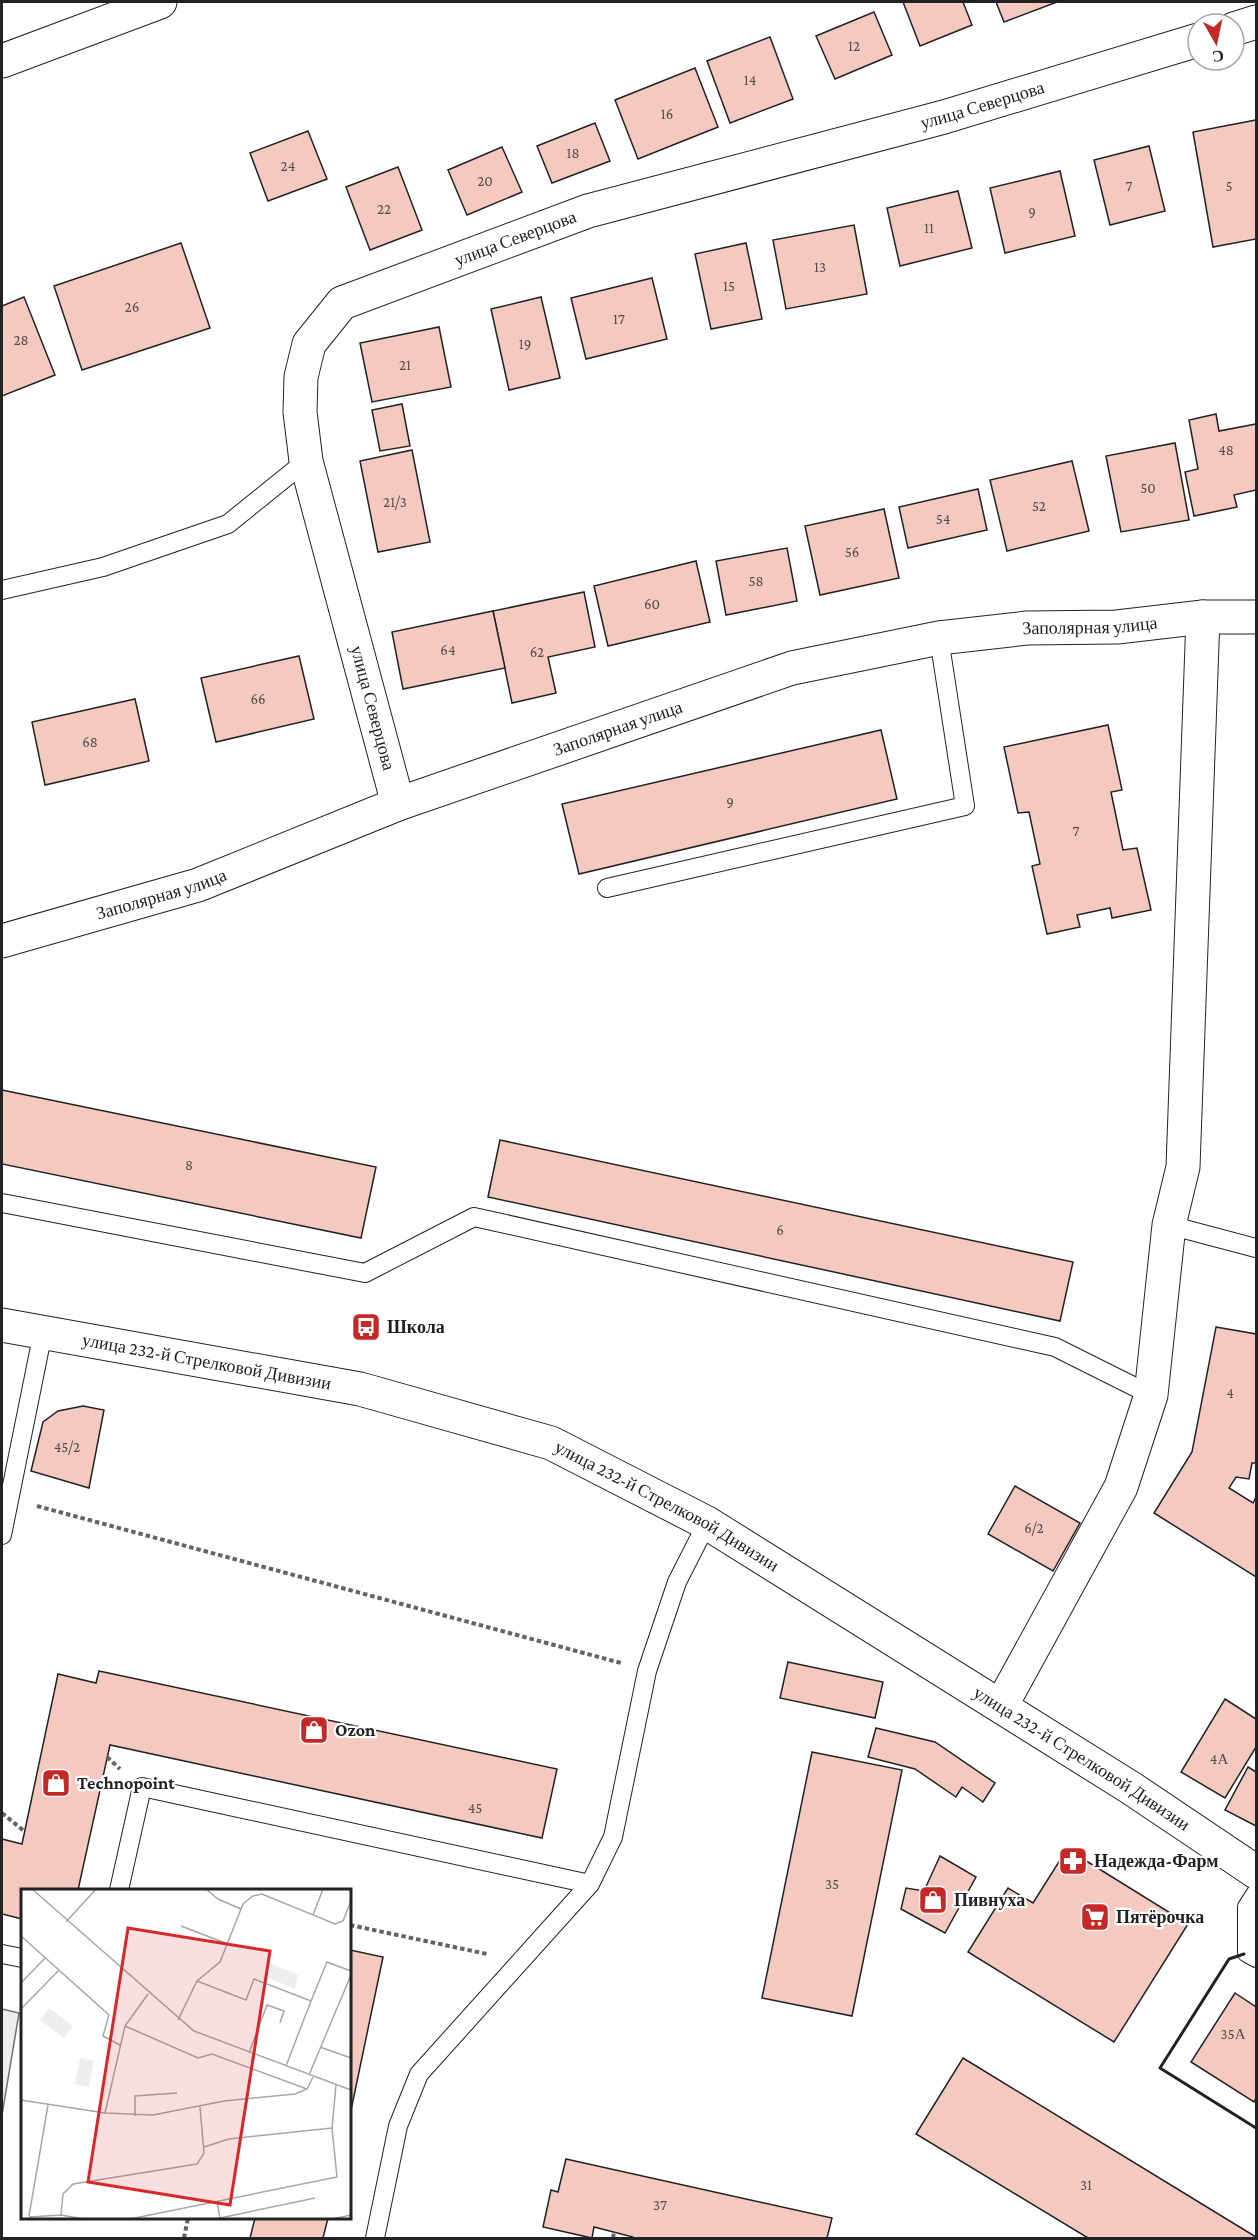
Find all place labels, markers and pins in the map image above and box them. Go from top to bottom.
bus stop icon: Школа [350,1311,382,1343]
place label: Школа [387,1317,445,1337]
shop icon: Ozon [298,1714,330,1746]
place label: Ozon [335,1720,376,1740]
shop icon: Technopoint [40,1767,72,1799]
place label: Technopoint [77,1773,175,1793]
pharmacy icon: Надежда-Фарм [1057,1845,1089,1877]
place label: Надежда-Фарм [1094,1851,1219,1871]
shop icon: Пивнуха [917,1884,949,1916]
place label: Пивнуха [954,1890,1025,1910]
supermarket icon: Пятёрочка [1079,1901,1111,1933]
place label: Пятёрочка [1116,1907,1204,1927]

